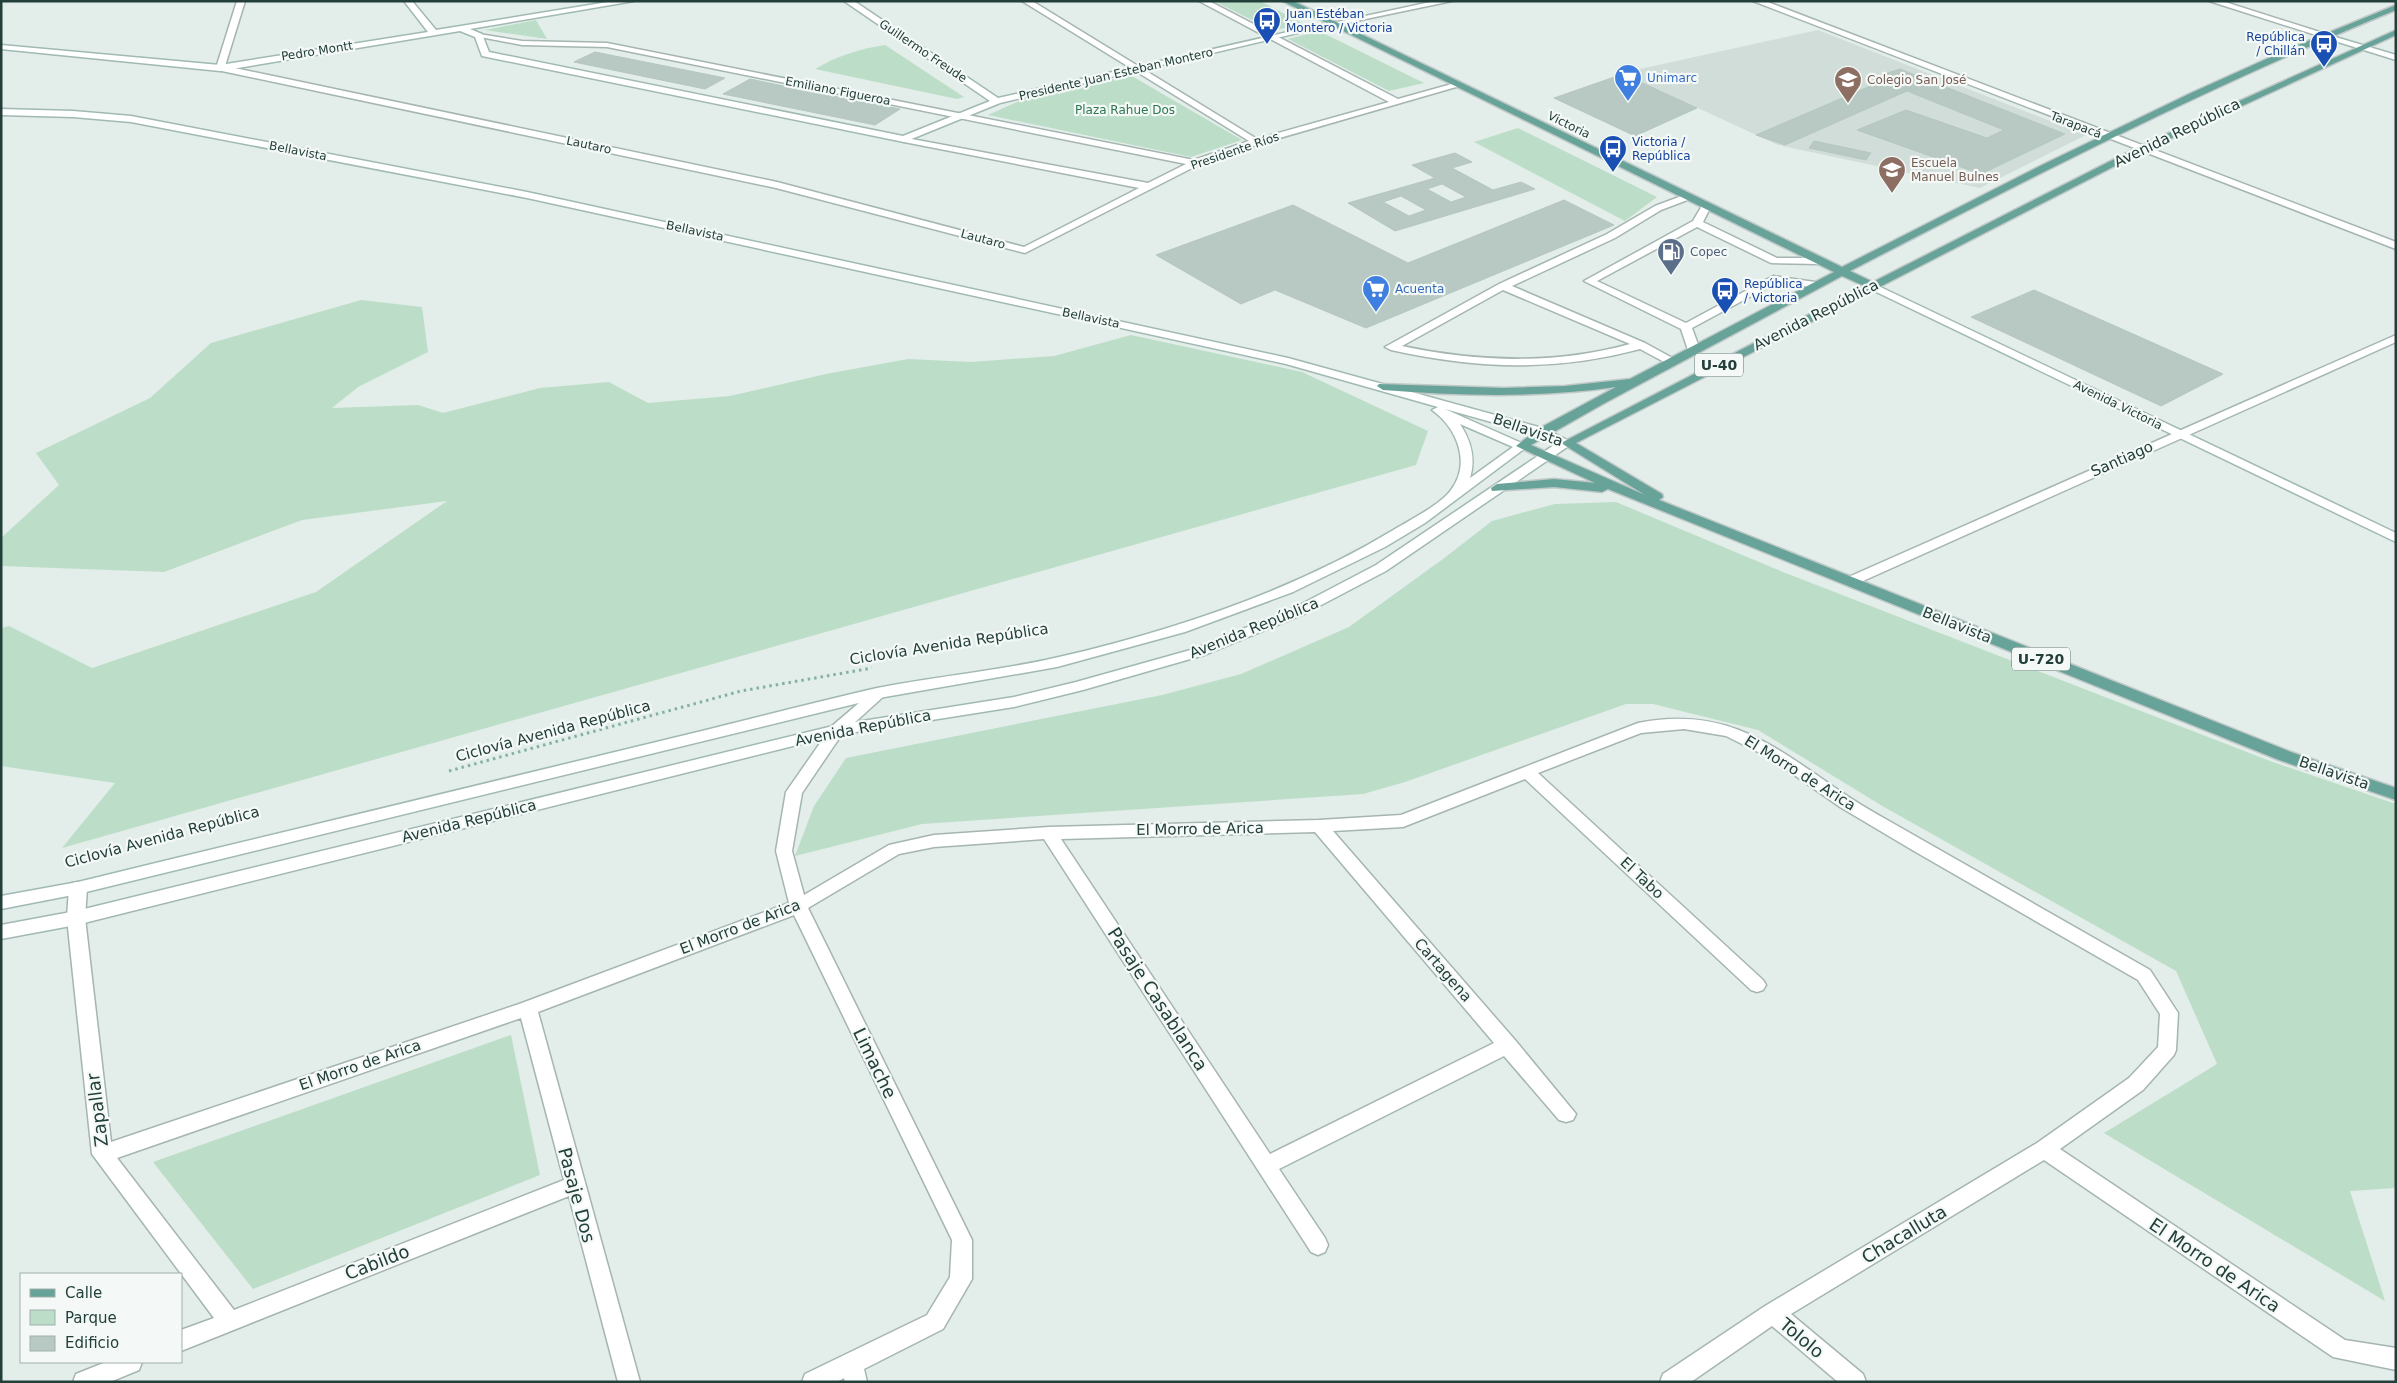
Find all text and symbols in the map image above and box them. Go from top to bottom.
bus stop icon: Juan Estéban Montero / Victoria [1252,6,1282,45]
place label: Juan Estéban Montero / Victoria [1285,7,1393,35]
street label: Guillermo Freude [877,17,969,85]
bus stop icon: República / Chillán [2309,29,2339,68]
place label: República / Chillán [2246,30,2305,58]
street label: Pedro Montt [280,38,354,64]
street label: Presidente Juan Esteban Montero [1018,45,1214,103]
supermarket icon: Unimarc [1613,63,1643,102]
school or university icon: Colegio San José [1833,65,1863,104]
place label: Unimarc [1647,71,1697,85]
place label: Colegio San José [1867,73,1966,87]
street label: Emiliano Figueroa [784,74,892,108]
street label: Avenida República [2111,95,2243,171]
park label: Plaza Rahue Dos [1075,103,1175,117]
street label: Tarapacá [2047,108,2104,141]
street label: Victoria [1545,109,1593,141]
street label: Presidente Ríos [1189,129,1281,173]
street label: Lautaro [565,133,613,157]
bus stop icon: Victoria / República [1598,134,1628,173]
place label: Victoria / República [1632,135,1691,163]
street label: Bellavista [268,139,328,163]
school or university icon: Escuela Manuel Bulnes [1877,155,1907,194]
place label: Escuela Manuel Bulnes [1911,156,1999,184]
street label: Bellavista [665,218,725,244]
street label: Lautaro [959,226,1007,252]
fuel station icon: Copec [1656,237,1686,276]
place label: Copec [1690,245,1727,259]
supermarket icon: Acuenta [1361,274,1391,313]
bus stop icon: República / Victoria [1710,276,1740,315]
street label: Avenida República [1750,276,1882,354]
place label: República / Victoria [1744,277,1803,305]
place label: Acuenta [1395,282,1444,296]
street label: Bellavista [1061,305,1121,331]
road number: U-40 [1695,354,1743,376]
street label: Avenida Victoria [2071,377,2165,433]
street label: Bellavista [1491,410,1565,450]
street label: Santiago [2088,437,2156,481]
street label: Avenida República [1187,594,1321,662]
street label: Bellavista [1920,603,1994,647]
street label: Ciclovía Avenida República [848,619,1050,669]
road number: U-720 [2012,648,2070,671]
street label: Ciclovía Avenida República [454,696,652,766]
street label: Avenida República [794,706,932,750]
street label: El Morro de Arica [1741,732,1859,814]
street label: Bellavista [2297,753,2371,793]
street label: Avenida República [400,796,538,846]
street label: Ciclovía Avenida República [63,802,261,872]
street label: El Morro de Arica [1136,819,1264,839]
street label: El Tabo [1616,853,1668,903]
street label: El Morro de Arica [677,896,803,958]
street label: Pasaje Casablanca [1104,923,1212,1075]
street label: Cartagena [1411,935,1475,1005]
street label: Limache [849,1024,901,1102]
street label: El Morro de Arica [297,1036,423,1094]
street label: Zapallar [82,1071,112,1148]
street label: Pasaje Dos [554,1145,600,1245]
street label: Chacalluta [1858,1200,1950,1268]
street label: El Morro de Arica [2146,1213,2284,1317]
street label: Cabildo [342,1240,412,1284]
legend [20,1273,182,1363]
text: Calle [65,1284,102,1302]
text: Parque [65,1309,117,1327]
street label: Tololo [1775,1313,1828,1362]
text: Edificio [65,1334,119,1352]

